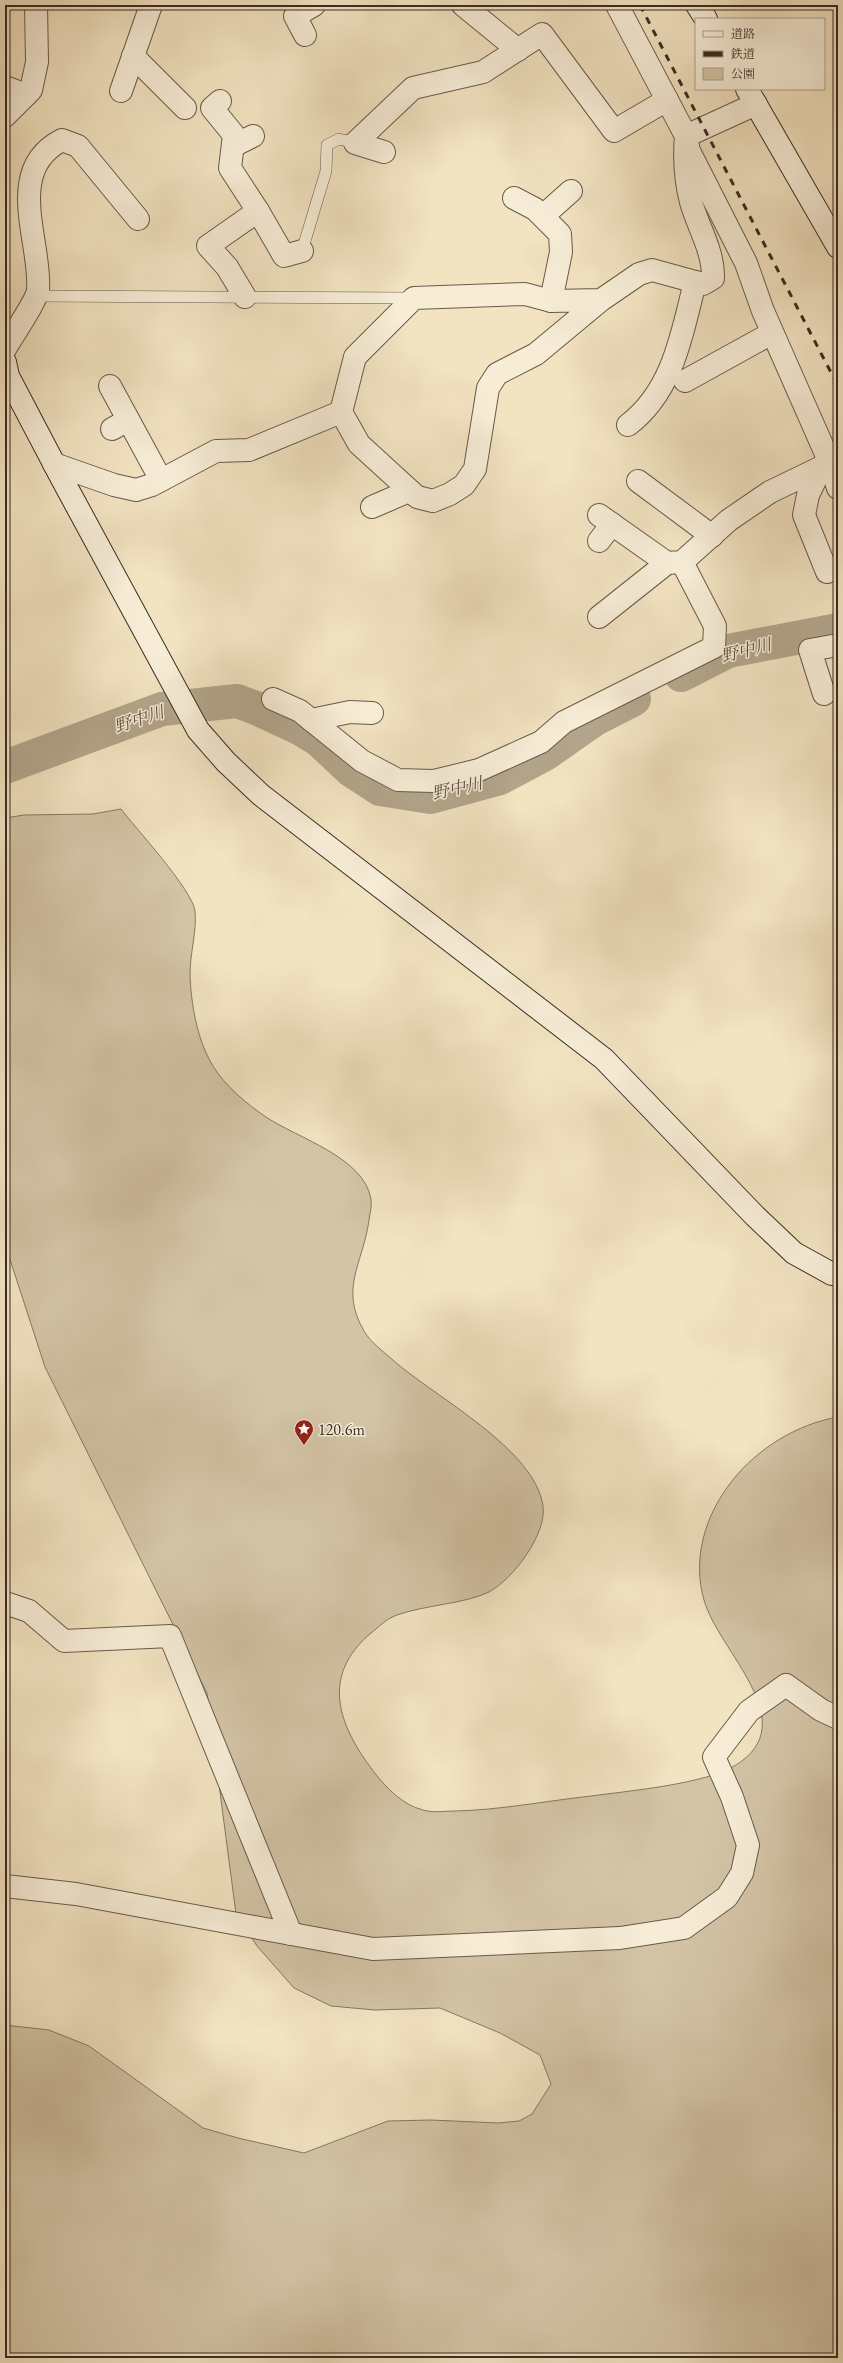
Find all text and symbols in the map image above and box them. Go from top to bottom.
legend [695,18,825,90]
text: 道路 [731,26,755,42]
text: 鉄道 [730,46,755,62]
text: 公園 [731,66,755,82]
water label: 野中川 [719,633,775,667]
water label: 野中川 [111,700,169,737]
water label: 野中川 [430,771,486,804]
place icon: 120.6m [293,1418,315,1446]
place label: 120.6m [318,1419,365,1440]

